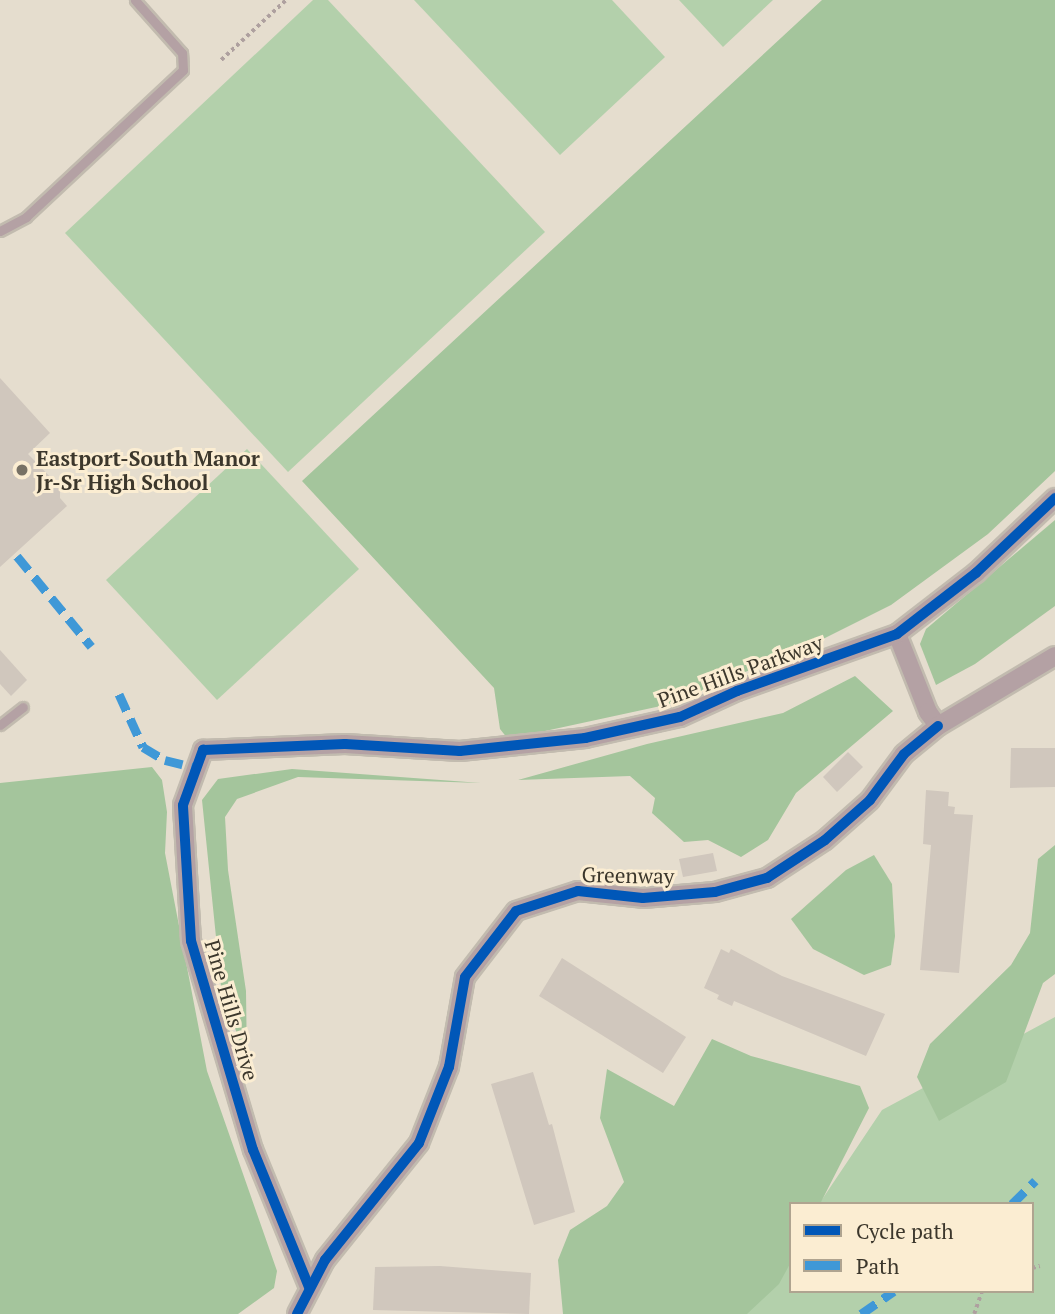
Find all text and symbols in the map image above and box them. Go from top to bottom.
place label: Eastport-South Manor Jr-Sr High School [36,445,260,495]
marker: Eastport-South Manor Jr-Sr High School [14,462,30,478]
street label: Pine Hills Parkway [654,629,826,713]
street label: Greenway [581,862,675,888]
street label: Pine Hills Drive [200,937,264,1083]
legend [789,1202,1034,1293]
text: Cycle path [856,1217,954,1245]
text: Path [856,1252,899,1280]

